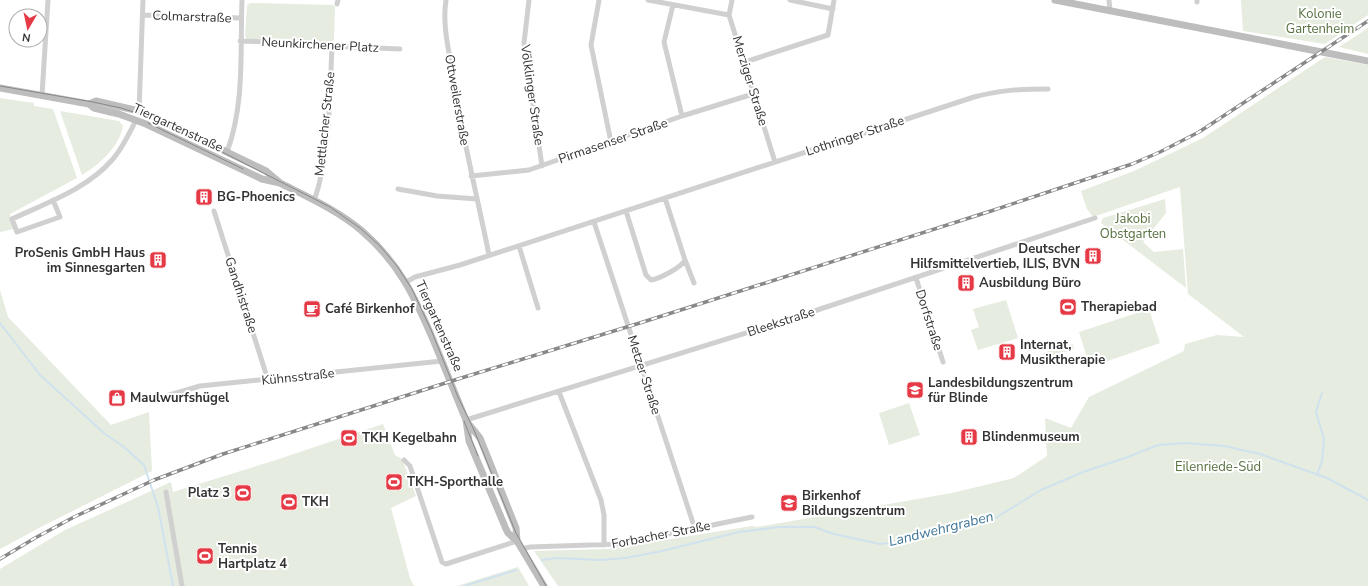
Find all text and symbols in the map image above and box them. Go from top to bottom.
park label: Kolonie Gartenheim [1286,5,1354,38]
street label: Colmarstraße [152,7,232,27]
north arrow [8,8,48,48]
text: N [21,29,32,45]
street label: Neunkirchener Platz [261,33,379,57]
street label: Merziger Straße [728,34,772,128]
street label: Völklinger Straße [516,43,548,147]
street label: Ottweilerstraße [440,53,474,147]
street label: Mettlacher Straße [311,71,339,177]
street label: Tiergartenstraße [130,99,226,157]
street label: Lothringer Straße [803,112,907,160]
street label: Pirmasenser Straße [556,114,670,168]
building icon: BG-Phoenics [194,187,214,207]
place label: BG-Phoenics [217,188,295,206]
park label: Jakobi Obstgarten [1100,210,1166,243]
place label: Deutscher Hilfsmittelvertieb, ILIS, BVN [910,240,1081,273]
place label: ProSenis GmbH Haus im Sinnesgarten [15,244,145,277]
building icon: Deutscher Hilfsmittelvertieb, ILIS, BVN [1083,246,1103,266]
building icon: ProSenis GmbH Haus im Sinnesgarten [148,250,168,270]
street label: Gandhistraße [220,255,262,335]
building icon: Ausbildung Büro [956,273,976,293]
place label: Ausbildung Büro [979,274,1081,292]
street label: Tiergartenstraße [411,278,467,374]
street label: Dorfstraße [911,287,947,353]
sports icon: Therapiebad [1058,297,1078,317]
place label: Therapiebad [1081,298,1157,316]
cafe icon: Café Birkenhof [302,299,322,319]
place label: Café Birkenhof [325,300,415,318]
street label: Bleekstraße [745,303,817,341]
street label: Metzer Straße [623,333,665,417]
place label: Internat, Musiktherapie [1020,336,1105,369]
building icon: Internat, Musiktherapie [997,342,1017,362]
street label: Kühnsstraße [261,364,336,390]
place label: Landesbildungszentrum für Blinde [928,374,1073,407]
school or university icon: Landesbildungszentrum für Blinde [905,380,925,400]
shop icon: Maulwurfshügel [107,388,127,408]
place label: Maulwurfshügel [130,389,230,407]
building icon: Blindenmuseum [959,427,979,447]
sports icon: TKH Kegelbahn [339,428,359,448]
place label: Blindenmuseum [982,428,1080,446]
place label: TKH Kegelbahn [362,429,457,447]
park label: Eilenriede-Süd [1175,458,1261,476]
sports icon: TKH-Sporthalle [384,472,404,492]
place label: TKH-Sporthalle [407,473,503,491]
sports icon: Platz 3 [233,483,253,503]
place label: Platz 3 [188,484,230,502]
place label: Birkenhof Bildungszentrum [802,487,905,520]
sports icon: TKH [279,492,299,512]
place label: TKH [302,493,329,511]
school or university icon: Birkenhof Bildungszentrum [779,493,799,513]
water label: Landwehrgraben [887,507,995,551]
street label: Forbacher Straße [610,517,712,553]
place label: Tennis Hartplatz 4 [218,540,287,573]
sports icon: Tennis Hartplatz 4 [195,546,215,566]

